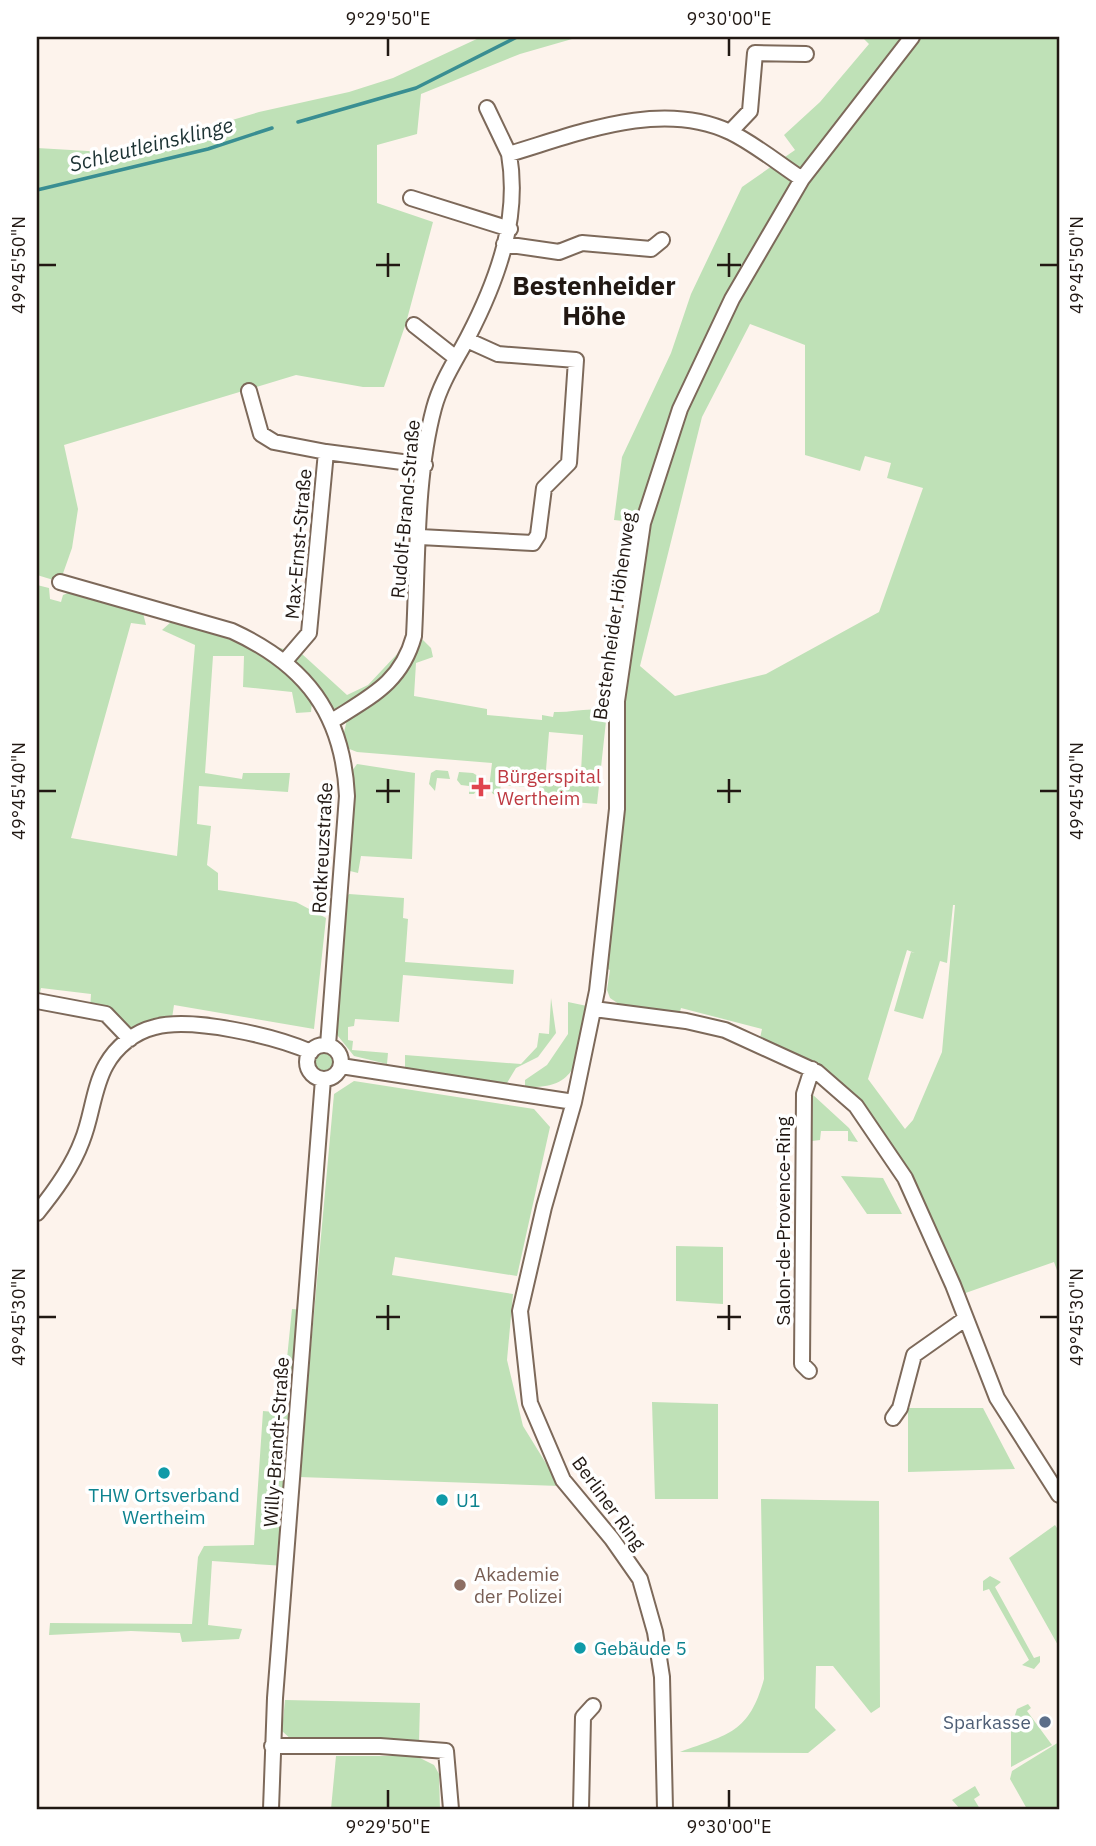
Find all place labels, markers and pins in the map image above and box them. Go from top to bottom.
place label: Bürgerspital Wertheim [497,764,601,810]
marker: Bürgerspital Wertheim [471,777,491,797]
marker: THW Ortsverband Wertheim [156,1465,172,1481]
place label: THW Ortsverband Wertheim [88,1483,240,1529]
place label: U1 [456,1488,480,1512]
marker: U1 [434,1492,450,1508]
place label: Akademie der Polizei [474,1562,562,1608]
marker: Akademie der Polizei [452,1577,468,1593]
place label: Gebäude 5 [594,1636,687,1660]
marker: Gebäude 5 [572,1640,588,1656]
place label: Sparkasse [943,1710,1031,1734]
marker: Sparkasse [1037,1714,1053,1730]

